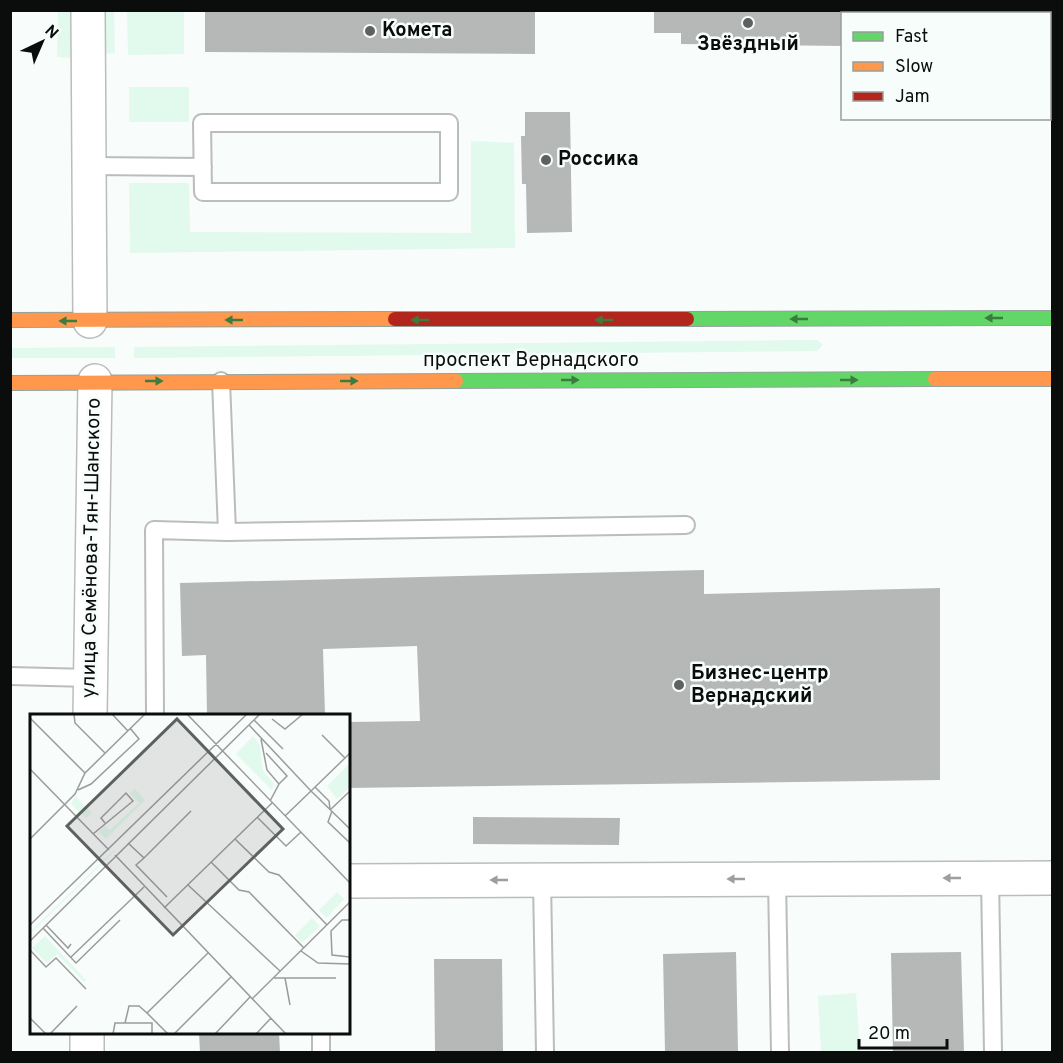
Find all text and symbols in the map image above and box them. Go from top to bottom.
north arrow [12,12,72,72]
legend [841,12,1051,120]
marker: Звёздный [741,16,755,30]
place label: Комета [382,18,452,44]
text: N [40,21,62,44]
marker: Комета [363,24,377,38]
text: Fast [895,26,928,49]
place label: Звёздный [697,32,799,58]
text: Slow [895,56,933,79]
text: Jam [895,86,930,109]
place label: Россика [558,147,639,173]
marker: Россика [539,153,553,167]
one-way arrow [985,313,1004,323]
one-way arrow [790,314,809,324]
one-way arrow [224,315,243,325]
one-way arrow [411,315,430,325]
one-way arrow [595,315,614,325]
one-way arrow [58,316,77,325]
street label: проспект Вернадского [423,348,639,374]
one-way arrow [561,375,580,385]
one-way arrow [840,375,859,385]
one-way arrow [144,376,163,386]
one-way arrow [339,376,358,386]
street label: улица Семёнова-Тян-Шанского [76,398,108,698]
place label: Бизнес-центр Вернадский [691,661,829,710]
marker: Бизнес-центр Вернадский [672,678,686,692]
inset map [30,714,350,1033]
one-way arrow [943,873,962,883]
one-way arrow [727,874,746,884]
one-way arrow [490,875,509,885]
scale bar [859,1012,948,1050]
text: 20 m [868,1023,910,1046]

